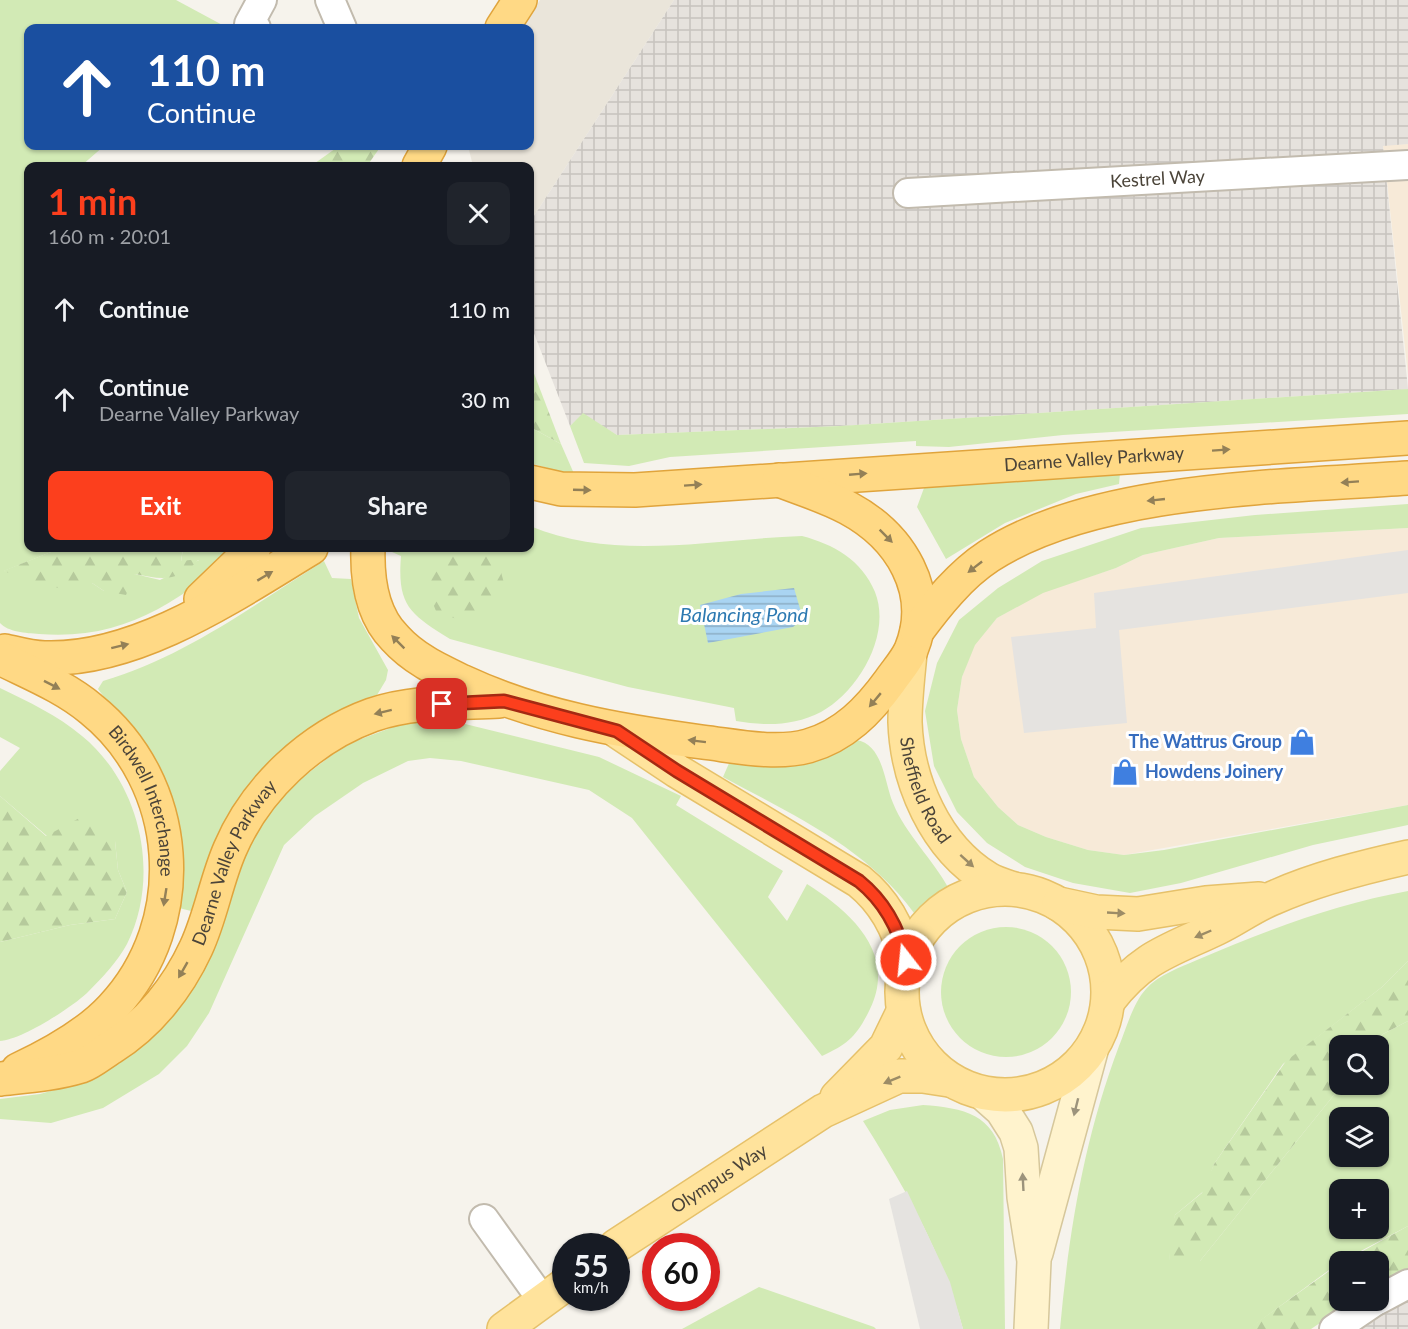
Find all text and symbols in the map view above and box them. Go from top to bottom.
text: 110 m [147,45,265,95]
icon: ahead [48,48,126,126]
text: Continue [147,96,256,129]
street label: Kestrel Way [1110,164,1206,192]
text: 1 min [48,179,137,223]
button: close [447,182,510,245]
text: 160 m · 20:01 [48,224,171,248]
icon: ahead [48,293,81,326]
text: Continue [99,296,189,323]
text: 110 m [448,296,510,323]
text: Continue [99,374,189,401]
icon: ahead [48,383,81,416]
text: 30 m [461,386,510,413]
text: Dearne Valley Parkway [99,401,299,425]
street label: Dearne Valley Parkway [1003,441,1186,475]
one-way arrow [1211,445,1230,455]
one-way arrow [849,469,868,479]
button: Exit [48,471,273,540]
button: Share [285,471,510,540]
one-way arrow [1340,477,1359,487]
one-way arrow [684,480,703,490]
one-way arrow [572,485,591,494]
one-way arrow [1146,495,1165,505]
one-way arrow [879,528,893,542]
one-way arrow [967,561,982,573]
one-way arrow [257,571,274,581]
water label: Balancing Pond [680,602,809,626]
one-way arrow [392,635,406,649]
one-way arrow [111,641,129,650]
pin [416,678,467,729]
one-way arrow [43,679,61,689]
icon: arrive [425,687,458,720]
one-way arrow [869,692,882,708]
one-way arrow [374,708,392,718]
street label: Birdwell Interchange [104,720,179,877]
shop icon: The Wattrus Group [1287,727,1317,757]
place label: The Wattrus Group [1129,730,1282,752]
street label: Sheffield Road [896,735,956,848]
one-way arrow [687,736,706,746]
shop icon: Howdens Joinery [1110,757,1140,787]
place label: Howdens Joinery [1145,760,1284,782]
street label: Dearne Valley Parkway [186,774,281,949]
one-way arrow [959,854,974,867]
one-way arrow [160,888,169,907]
one-way arrow [1107,908,1126,918]
position arrow [874,928,938,992]
one-way arrow [1193,929,1211,939]
one-way arrow [178,962,188,979]
map controls [1329,1035,1389,1311]
button: search [1329,1035,1389,1095]
one-way arrow [883,1076,901,1085]
one-way arrow [1070,1098,1080,1117]
button: layers [1329,1107,1389,1167]
street label: Olympus Way [666,1138,771,1217]
one-way arrow [1018,1172,1027,1191]
button: + [1329,1179,1389,1239]
speed limit sign: 60 [642,1233,720,1311]
text: 55 [574,1247,608,1283]
button: − [1329,1251,1389,1311]
text: km/h [573,1278,609,1296]

